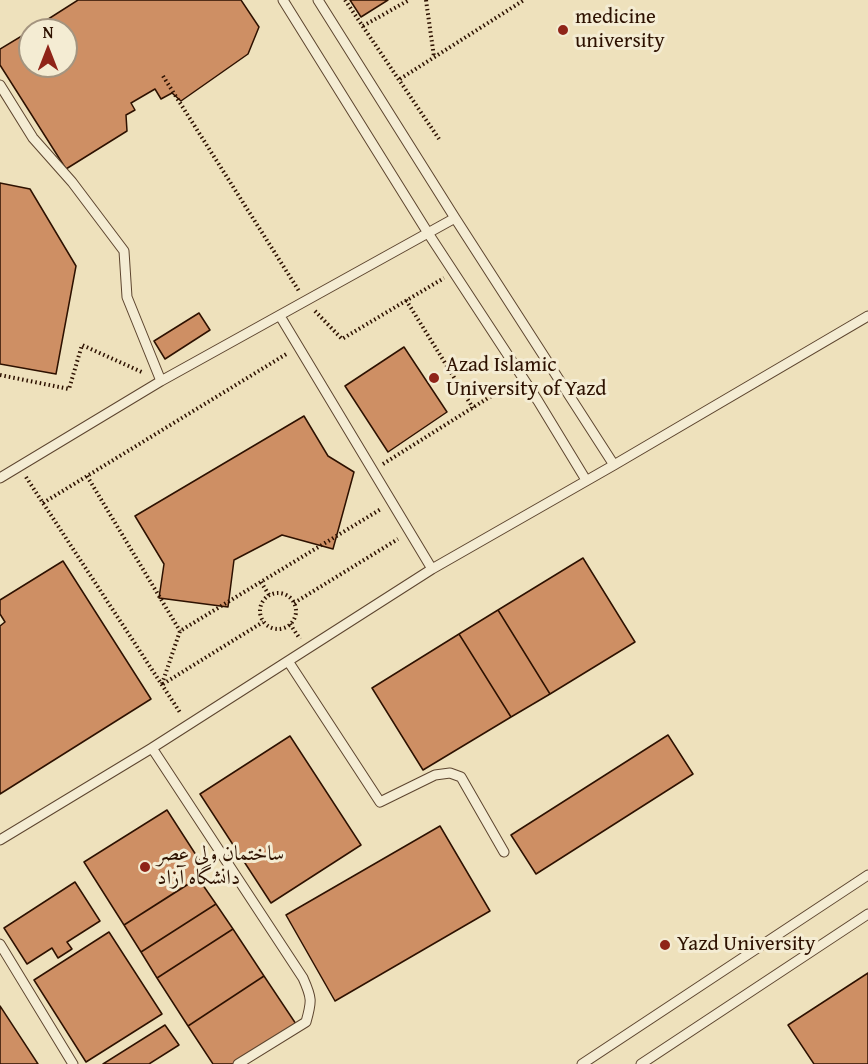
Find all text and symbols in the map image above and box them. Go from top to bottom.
place label: medicine university [575,5,665,55]
north arrow [18,18,78,78]
text: N [43,20,53,44]
marker: medicine university [556,23,570,37]
place label: Azad Islamic University of Yazd [446,353,606,403]
marker: Azad Islamic University of Yazd [427,371,441,385]
place label: ساختمان ولی عصر دانشگاه آزاد [157,842,284,892]
marker: ساختمان ولی عصر دانشگاه آزاد [138,860,152,874]
place label: Yazd University [677,932,815,958]
marker: Yazd University [658,938,672,952]

